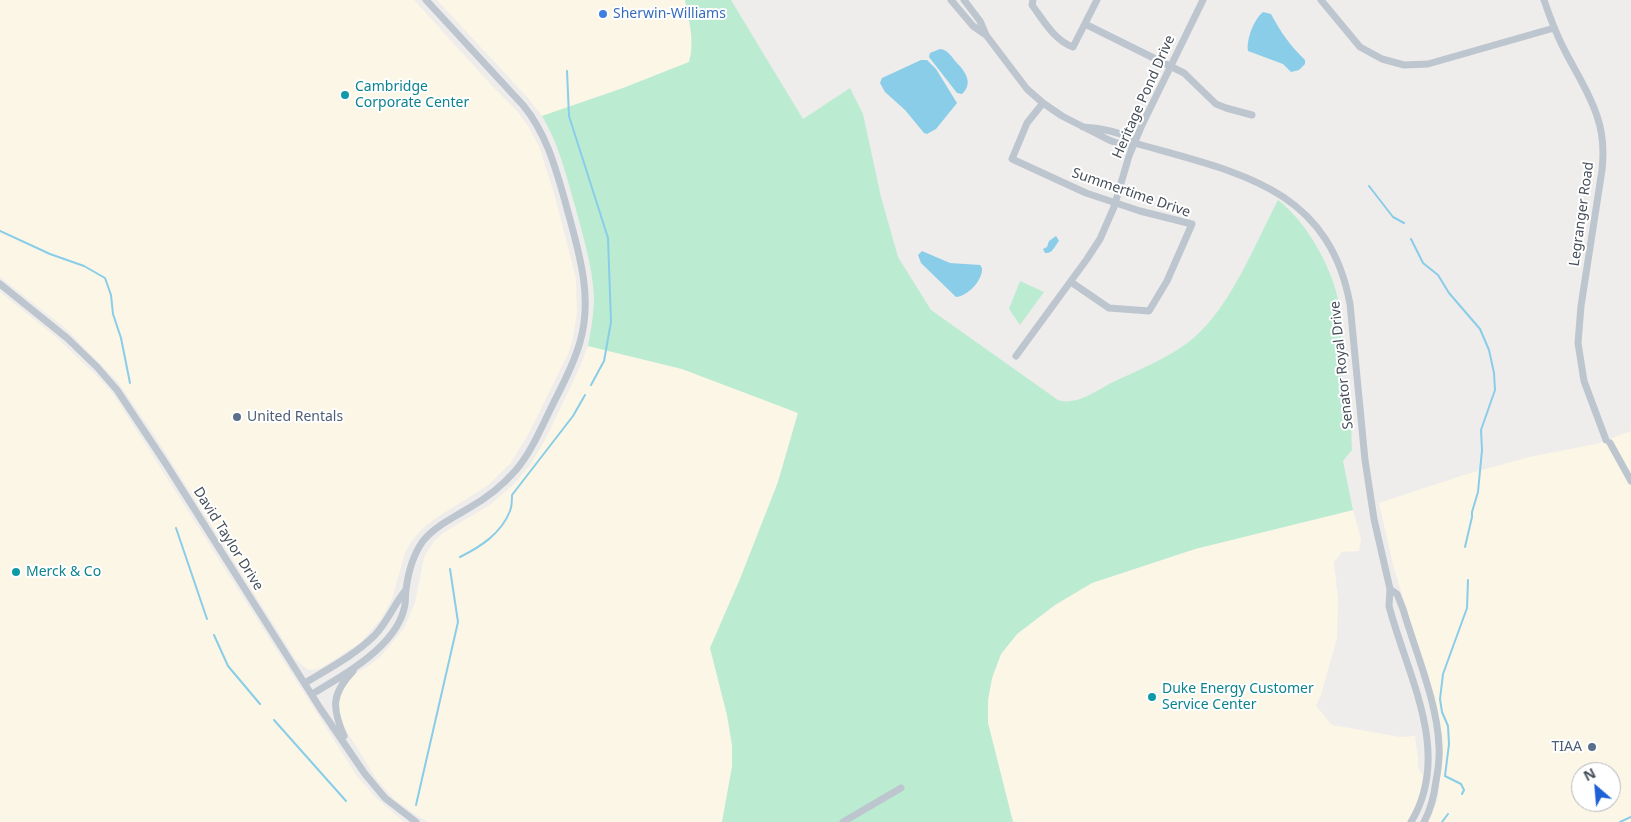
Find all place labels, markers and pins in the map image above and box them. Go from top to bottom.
place label: Sherwin-Williams [613,6,726,22]
marker: Sherwin-Williams [597,8,609,20]
place label: Cambridge Corporate Center [355,79,469,111]
marker: Cambridge Corporate Center [339,89,351,101]
place label: United Rentals [247,409,343,425]
marker: United Rentals [231,411,243,423]
place label: Merck & Co [26,564,101,580]
marker: Merck & Co [10,566,22,578]
place label: Duke Energy Customer Service Center [1162,681,1314,714]
marker: Duke Energy Customer Service Center [1146,691,1158,703]
place label: TIAA [1552,739,1582,755]
marker: TIAA [1586,741,1598,753]

